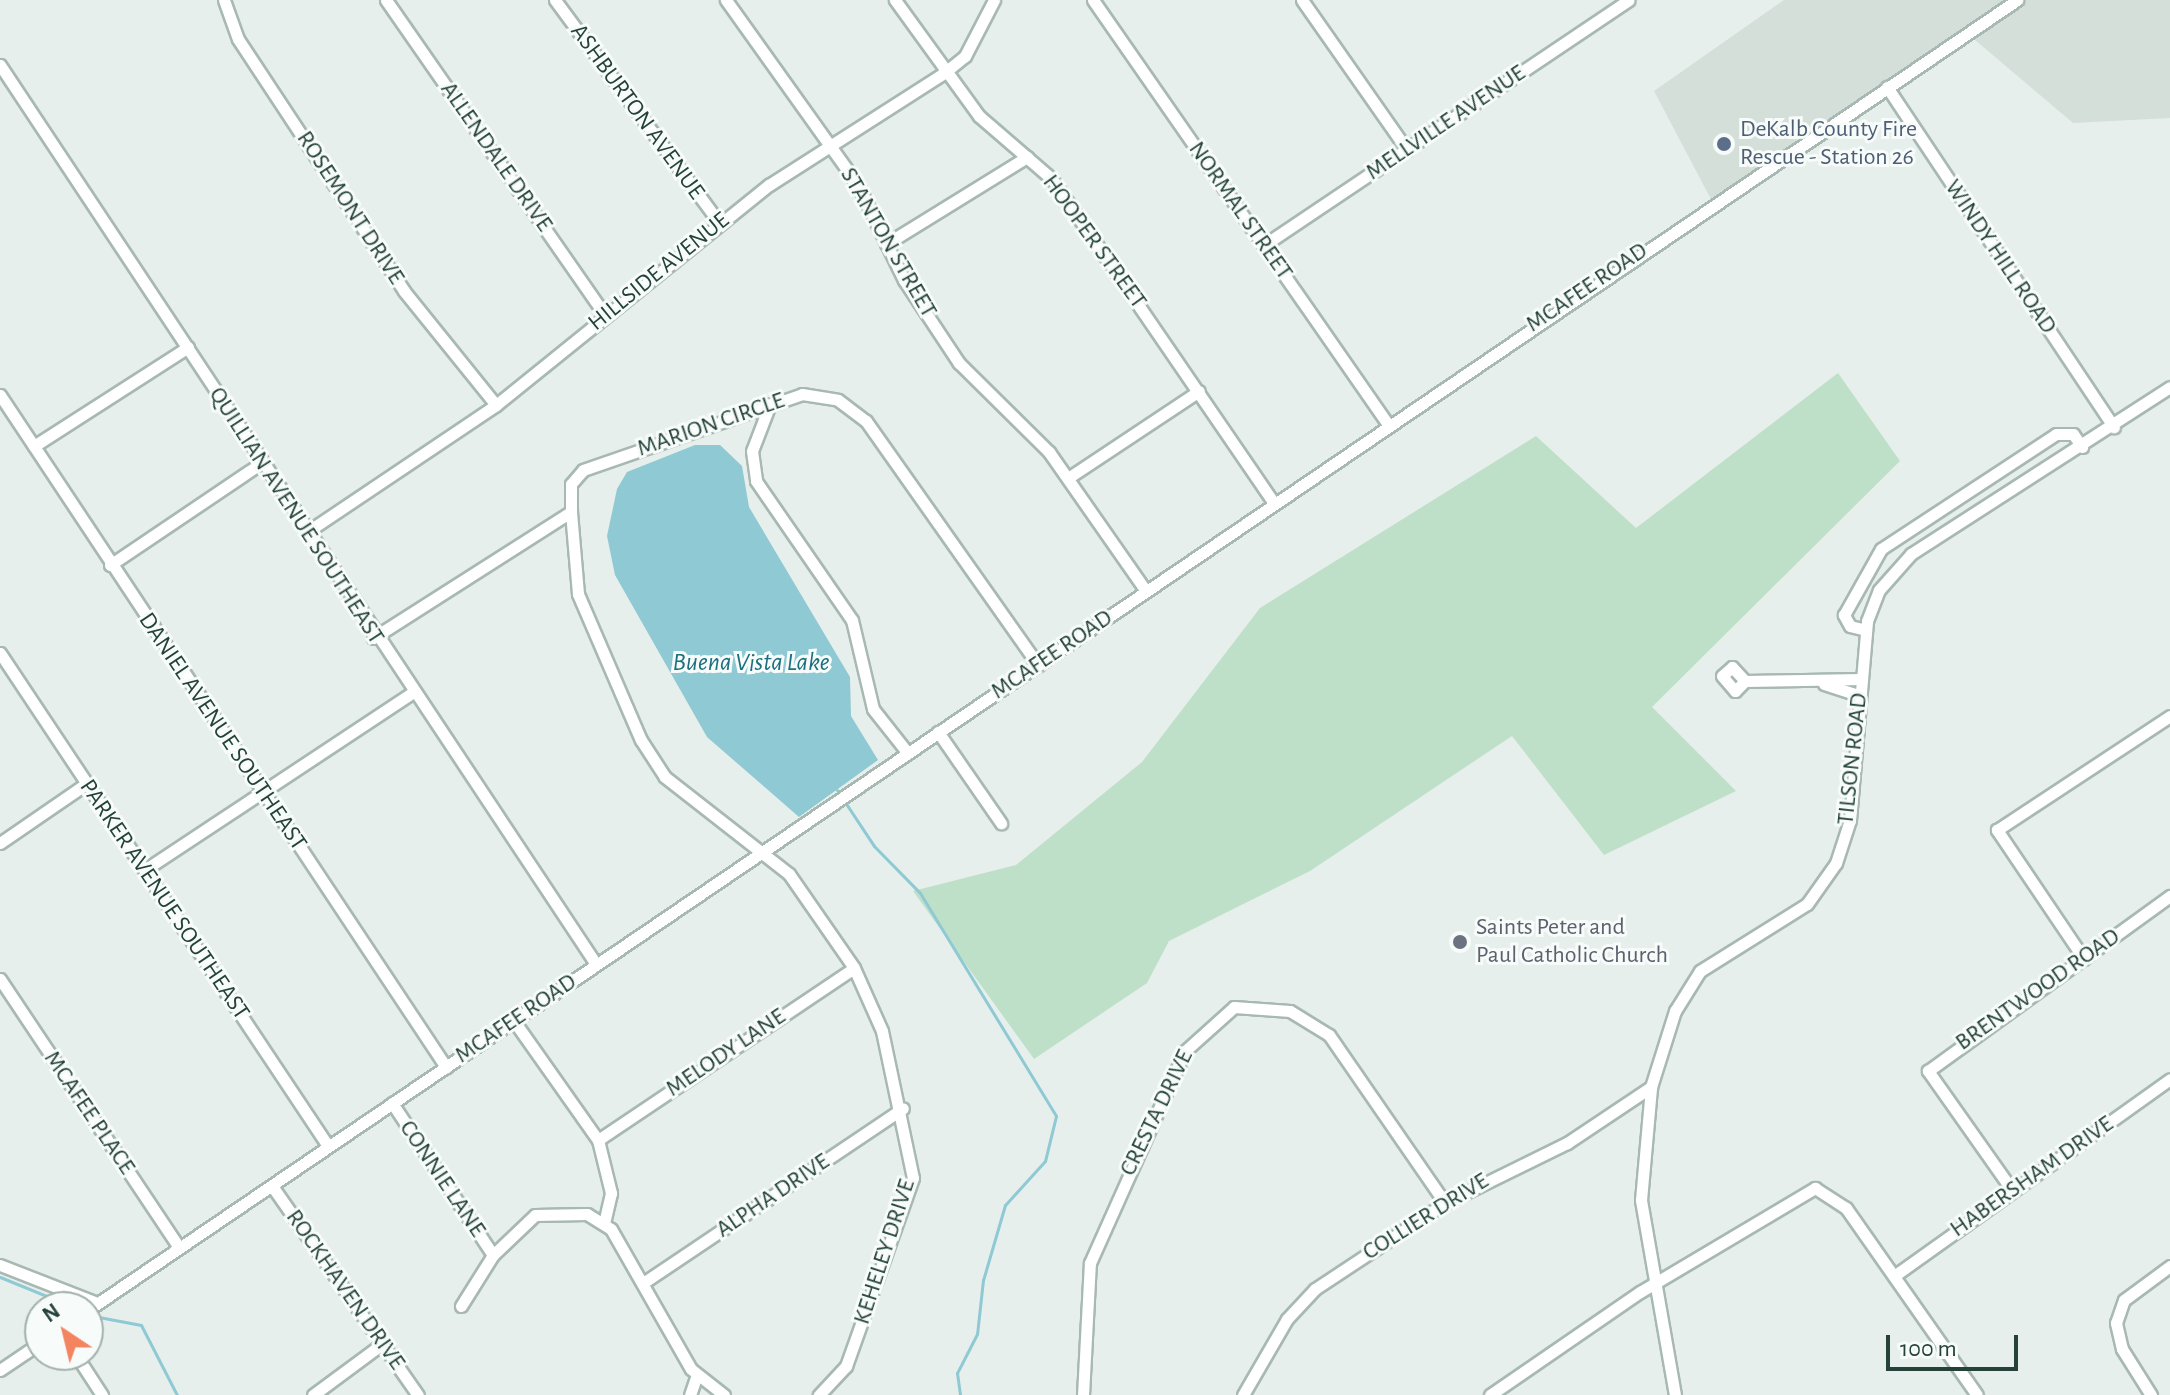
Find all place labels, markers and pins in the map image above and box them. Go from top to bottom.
place label: DeKalb County Fire Rescue - Station 26 [1740,116,1917,172]
marker: DeKalb County Fire Rescue - Station 26 [1715,135,1733,153]
place label: Saints Peter and Paul Catholic Church [1476,914,1668,970]
marker: Saints Peter and Paul Catholic Church [1451,933,1469,951]

